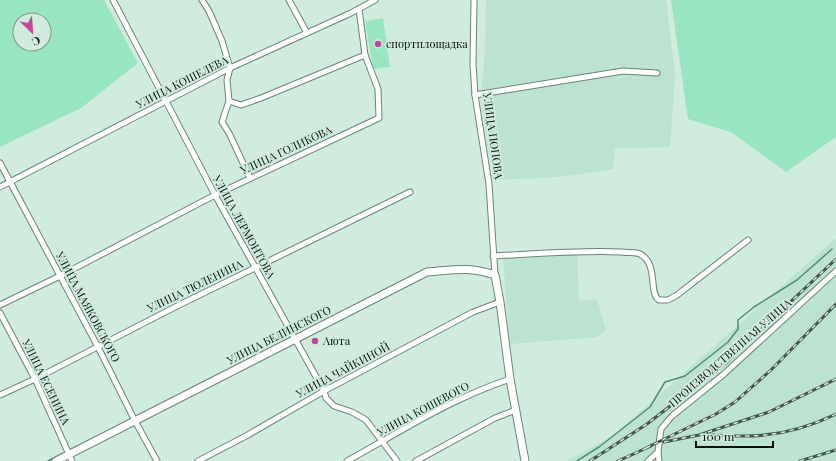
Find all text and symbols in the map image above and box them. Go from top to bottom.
north arrow [12,12,52,52]
text: С [30,33,43,50]
place label: спортплощадка [386,36,468,51]
marker: спортплощадка [373,39,383,49]
street label: УЛИЦА КОШЕЛЕВА [132,52,230,112]
street label: УЛИЦА ПОПОВА [480,91,507,180]
street label: УЛИЦА ГОЛИКОВА [237,122,334,178]
street label: УЛИЦА ЛЕРМОНТОВА [209,172,279,281]
street label: УЛИЦА МАЯКОВСКОГО [52,248,124,365]
street label: УЛИЦА ТЮЛЕНИНА [144,256,245,316]
street label: ПРОИЗВОДСТВЕННАЯ УЛИЦА [665,295,794,410]
street label: УЛИЦА БЕЛИНСКОГО [223,302,333,368]
place label: Аюта [322,333,351,348]
street label: УЛИЦА ЕСЕНИНА [19,336,74,427]
marker: Аюта [310,336,320,346]
street label: УЛИЦА ЧАЙКИНОЙ [292,338,393,401]
street label: УЛИЦА КОШЕВОГО [373,378,472,440]
scale bar [696,423,773,449]
text: 100 m [702,428,735,444]

